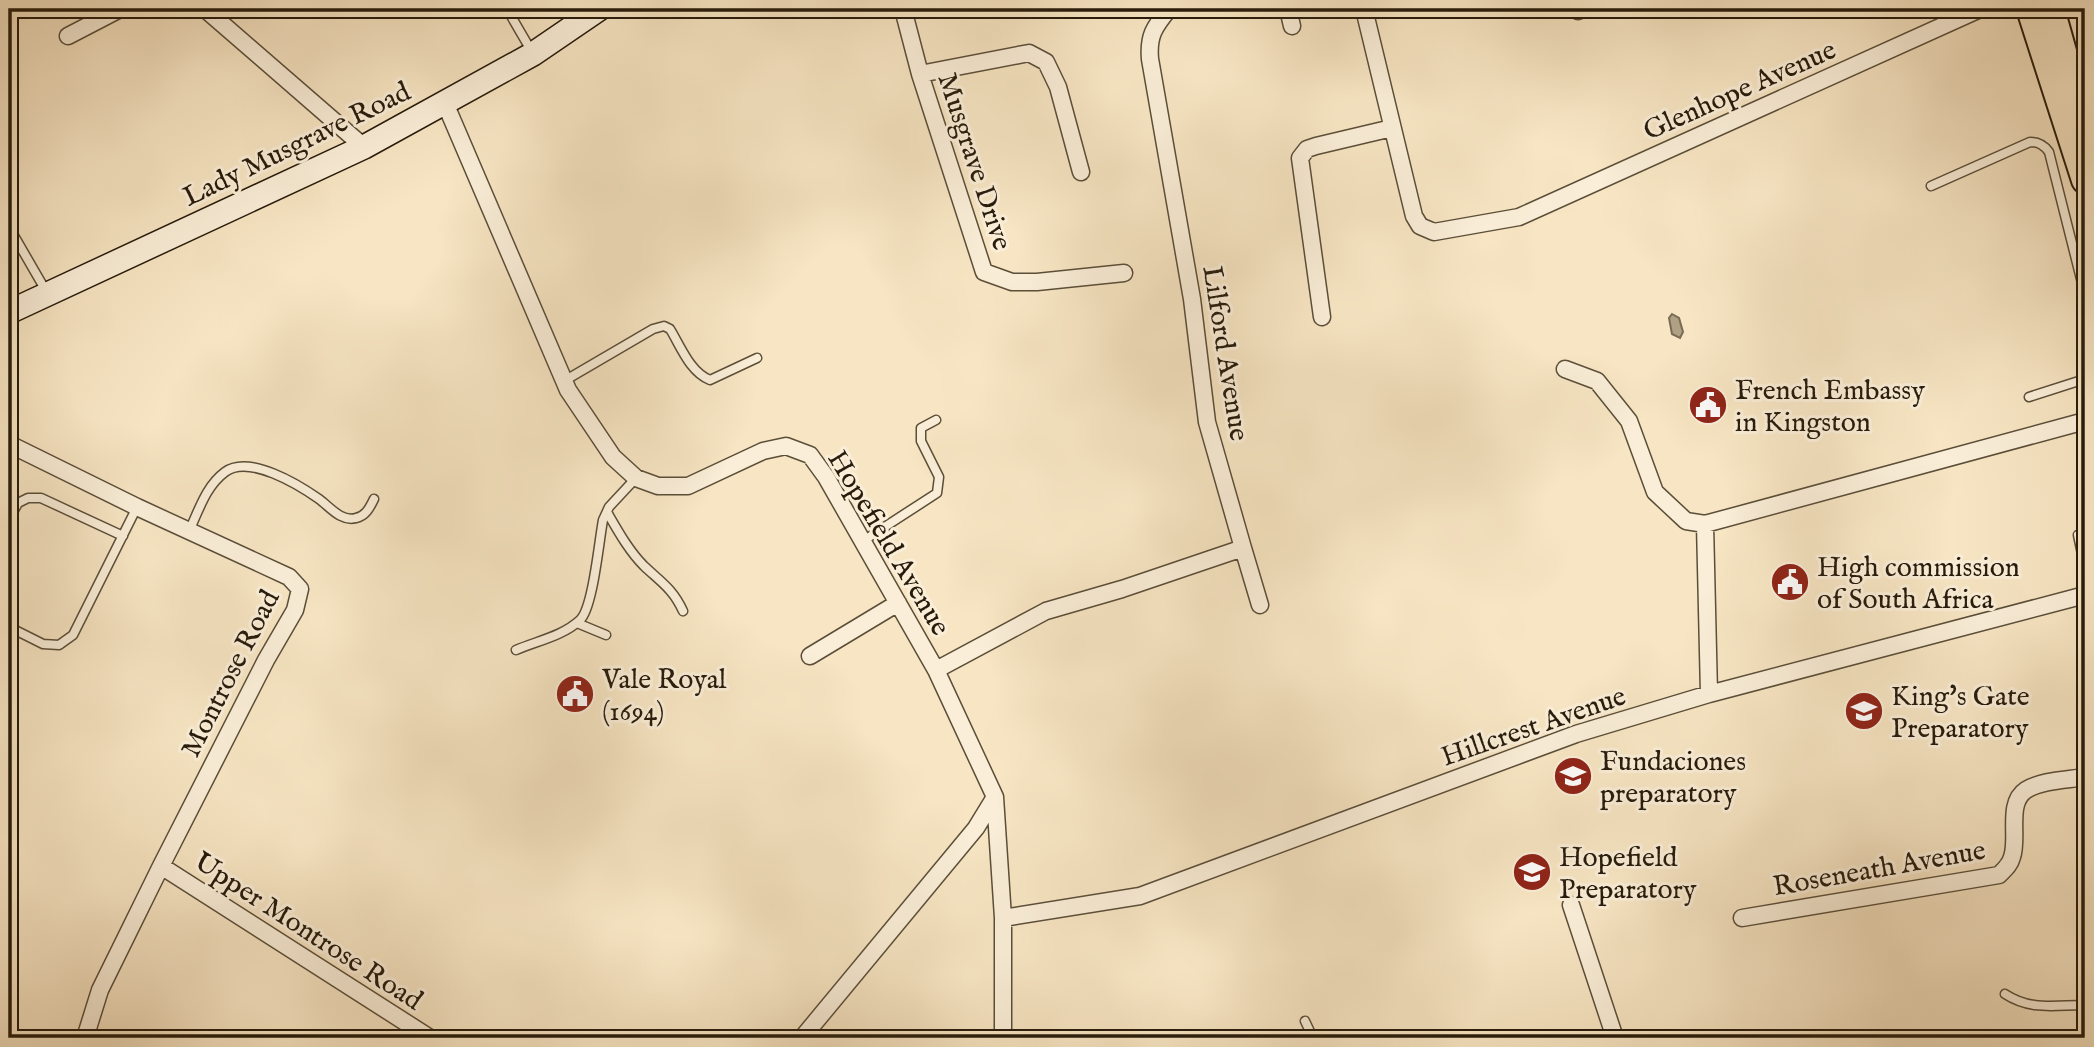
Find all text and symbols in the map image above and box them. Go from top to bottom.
street label: Glenhope Avenue [1638,33,1842,149]
street label: Musgrave Drive [929,69,1019,255]
street label: Lady Musgrave Road [178,75,417,216]
street label: Lilford Avenue [1193,263,1256,444]
place label: French Embassy in Kingston [1735,374,1925,441]
public building icon: French Embassy in Kingston [1687,384,1729,426]
street label: Hopefield Avenue [819,444,957,642]
place label: High commission of South Africa [1817,551,2020,618]
public building icon: High commission of South Africa [1769,561,1811,603]
street label: Montrose Road [174,585,288,764]
place label: Vale Royal (1694) [601,663,727,730]
public building icon: Vale Royal (1694) [554,673,596,715]
street label: Hillcrest Avenue [1437,679,1631,775]
place label: King's Gate Preparatory [1891,680,2030,747]
school or university icon: King's Gate Preparatory [1843,690,1885,732]
place label: Fundaciones preparatory [1600,745,1746,812]
school or university icon: Fundaciones preparatory [1552,755,1594,797]
street label: Roseneath Avenue [1771,834,1988,905]
place label: Hopefield Preparatory [1559,841,1697,908]
street label: Upper Montrose Road [187,845,429,1019]
school or university icon: Hopefield Preparatory [1511,851,1553,893]

